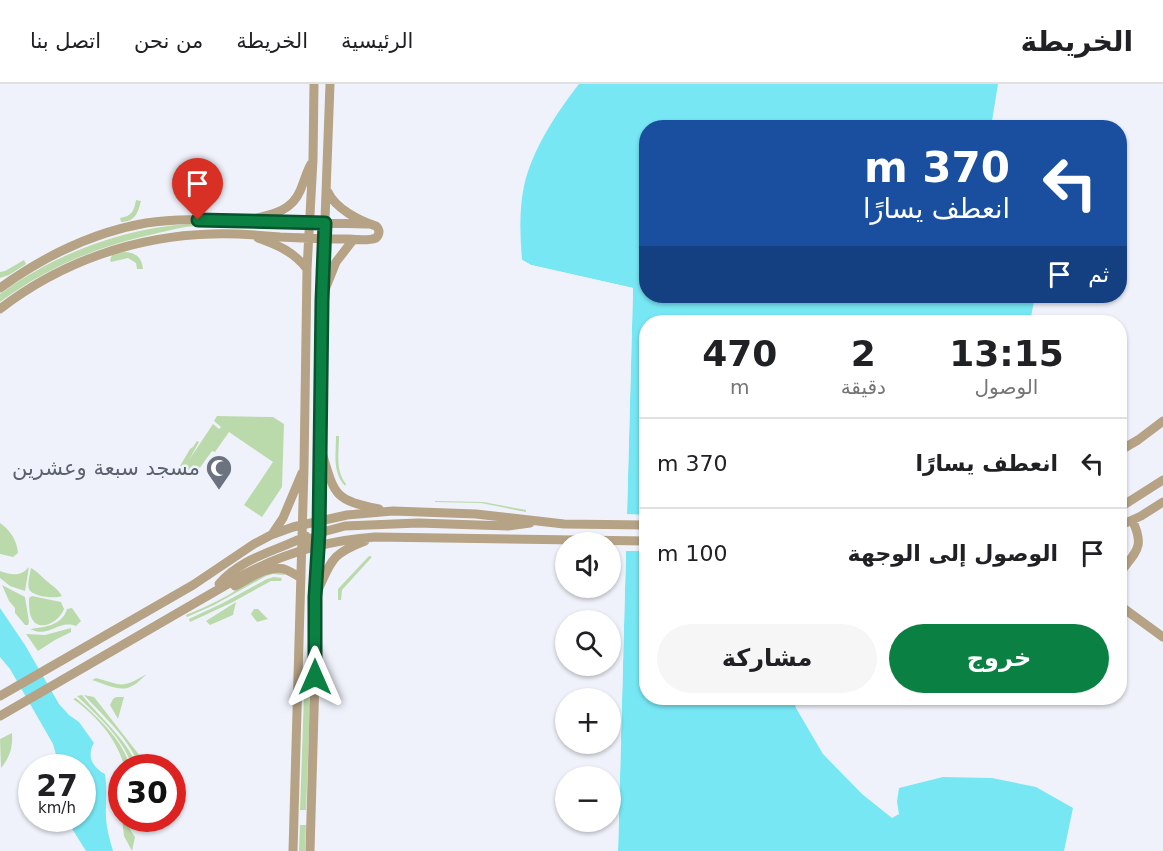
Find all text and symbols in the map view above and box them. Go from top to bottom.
text: الخريطة [1021,25,1133,58]
text: اتصل بنا [30,29,101,53]
text: من نحن [134,29,203,53]
text: الخريطة [236,29,308,53]
text: الرئيسية [341,29,413,53]
text: 370 m [864,143,1010,192]
icon: left [1031,144,1109,222]
pin [172,158,223,220]
icon: arrive [181,167,214,200]
text: انعطف يسارًا [863,193,1010,224]
icon: arrive [1043,258,1076,291]
text: ثم [1088,262,1109,287]
text: 470 [702,333,777,374]
text: 2 [851,333,876,374]
text: 13:15 [949,333,1064,374]
text: m [730,375,750,399]
text: دقيقة [841,375,886,399]
text: الوصول [975,375,1038,399]
icon: left [1076,447,1109,480]
text: 370 m [657,451,727,476]
text: انعطف يسارًا [915,451,1058,476]
mosque icon: مسجد سبعة وعشرين [204,453,234,491]
place label: مسجد سبعة وعشرين [12,456,200,480]
map controls [555,532,621,832]
button: sound [555,532,621,598]
icon: arrive [1076,537,1109,570]
text: 100 m [657,541,727,566]
text: الوصول إلى الوجهة [848,541,1058,566]
button: search [555,610,621,676]
button: مشاركة [657,624,877,693]
button: خروج [889,624,1109,693]
position arrow [283,645,347,709]
button: + [555,688,621,754]
speed limit sign: 30 [108,754,186,832]
button: − [555,766,621,832]
text: 27 [36,768,78,803]
text: km/h [38,799,76,817]

